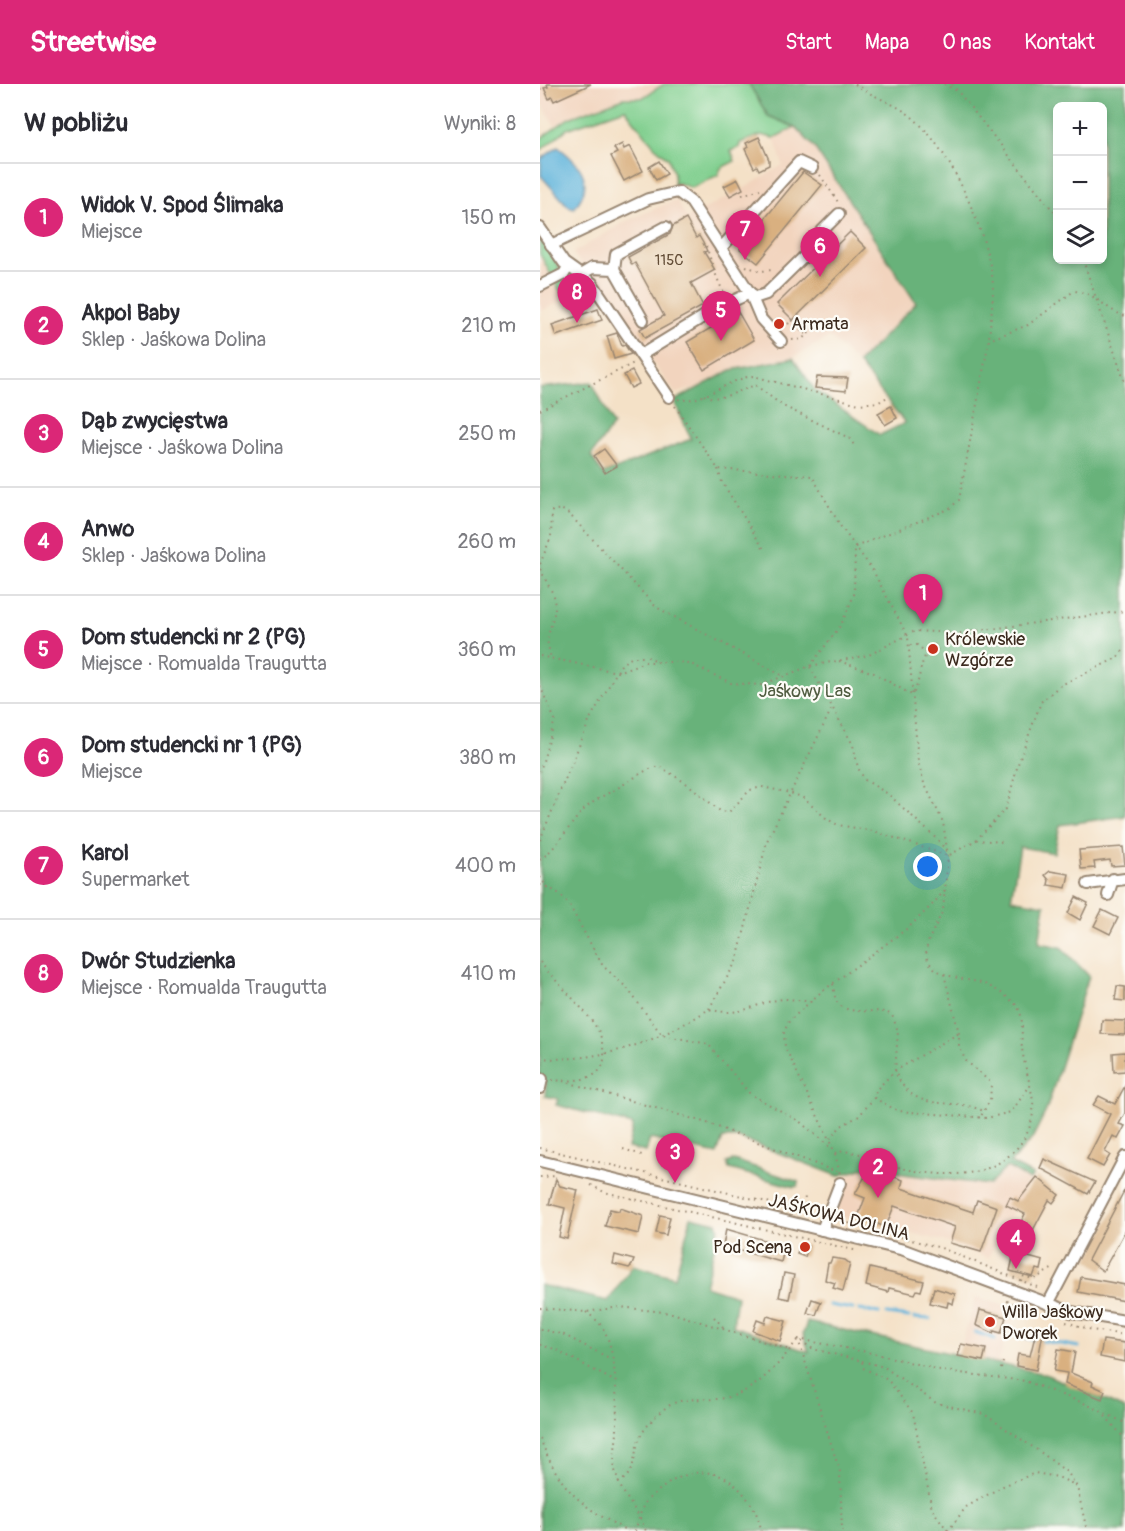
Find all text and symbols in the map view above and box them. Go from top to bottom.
text: Streetwise [30,25,156,60]
text: Start [785,29,832,56]
text: Mapa [865,29,909,56]
text: O nas [942,29,991,56]
text: Kontakt [1024,29,1095,56]
map controls [1053,102,1107,264]
button: + [1053,102,1107,156]
text: W pobliżu [24,107,128,139]
text: Wyniki: 8 [444,111,516,136]
button: − [1053,156,1107,210]
text: Widok V. Spod Ślimaka [81,191,284,219]
text: 1 [40,205,47,230]
text: 150 m [462,205,516,230]
pin: 7 [726,210,764,260]
button: layers [1053,210,1107,264]
text: Miejsce [81,219,142,244]
pin: 6 [800,228,840,277]
house number: 115C [654,251,684,270]
pin: 8 [558,274,597,323]
pin: 5 [702,292,741,341]
text: Akpol Baby [81,299,180,327]
text: 2 [38,313,49,338]
text: 210 m [461,313,516,338]
place label: Armata [791,313,849,336]
marker: Armata [772,317,786,331]
text: Sklep · Jaśkowa Dolina [81,327,266,352]
text: Dąb zwycięstwa [81,407,228,435]
text: 3 [38,421,49,446]
text: 250 m [458,421,516,446]
text: Miejsce · Jaśkowa Dolina [81,435,283,460]
text: Anwo [81,515,134,543]
text: 4 [38,529,49,554]
text: 260 m [457,529,516,554]
text: Sklep · Jaśkowa Dolina [81,543,266,568]
pin: 1 [904,574,943,624]
text: Dom studencki nr 2 (PG) [81,623,307,651]
place label: Królewskie Wzgórze [945,628,1025,672]
text: 5 [38,637,49,662]
text: 360 m [457,637,516,662]
marker: Królewskie Wzgórze [926,642,940,656]
text: Miejsce · Romualda Traugutta [81,651,327,676]
park label: Jaśkowy Las [759,680,851,703]
text: Dom studencki nr 1 (PG) [81,731,303,759]
text: 6 [38,745,49,770]
text: 380 m [459,745,516,770]
text: Miejsce [81,759,142,784]
text: Karol [81,839,129,867]
your location [913,852,942,881]
text: 7 [38,853,49,878]
text: 400 m [455,853,516,878]
text: Supermarket [81,867,190,892]
text: Dwór Studzienka [81,947,236,975]
text: 8 [38,961,49,986]
text: 410 m [461,961,516,986]
text: Miejsce · Romualda Traugutta [81,975,327,1000]
pin: 3 [656,1134,694,1183]
pin: 2 [858,1148,898,1198]
street label: JAŚKOWA DOLINA [766,1189,912,1246]
pin: 4 [996,1220,1036,1269]
place label: Pod Sceną [713,1236,793,1259]
marker: Pod Sceną [798,1240,812,1254]
place label: Willa Jaśkowy Dworek [1002,1301,1104,1345]
marker: Willa Jaśkowy Dworek [983,1315,997,1329]

